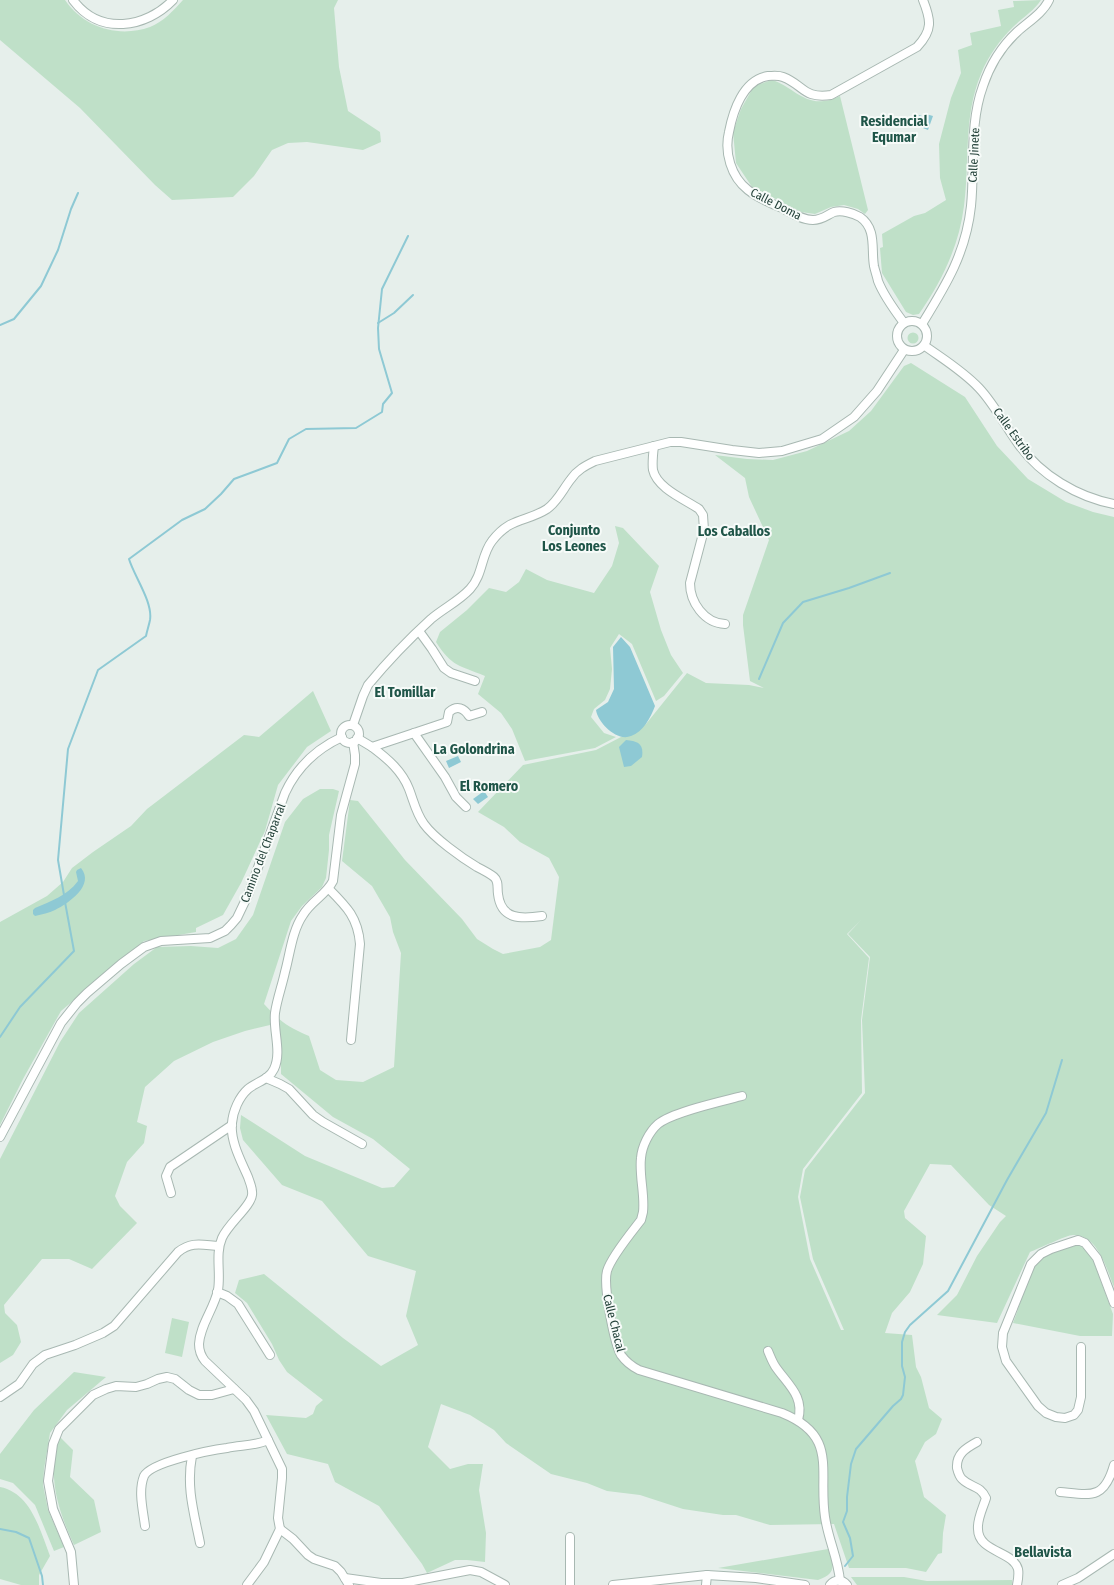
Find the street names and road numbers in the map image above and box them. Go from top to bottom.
street label: Calle Jinete [966,127,982,183]
street label: Calle Doma [748,185,804,223]
street label: Calle Estribo [990,405,1038,463]
street label: Camino del Chaparral [238,801,288,905]
street label: Calle Chacal [600,1293,628,1353]

